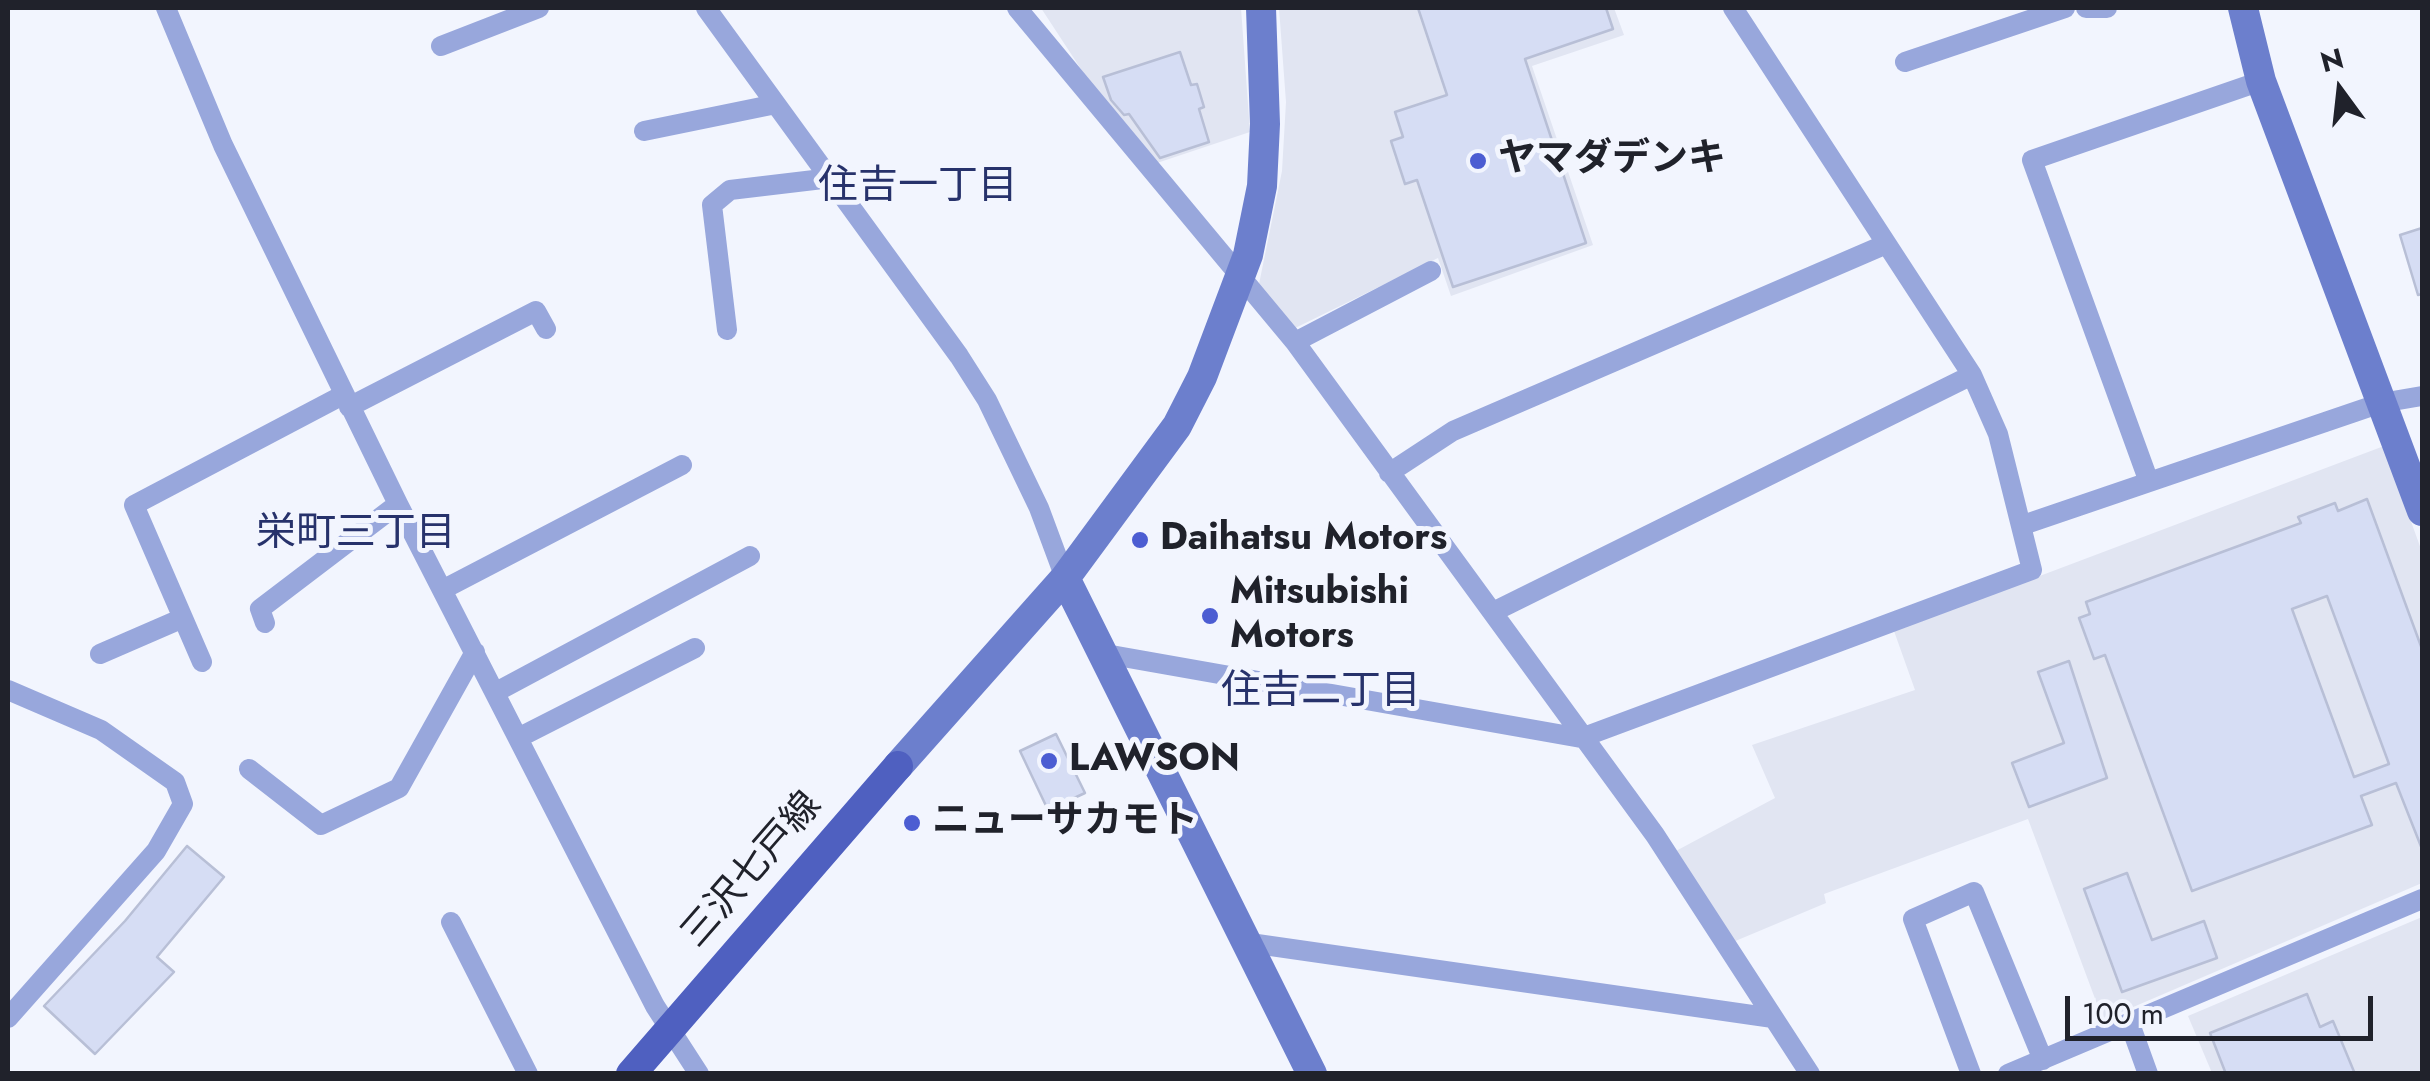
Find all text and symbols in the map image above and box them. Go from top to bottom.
text: N [2316,38,2348,83]
north arrow [2290,40,2390,140]
place label: ヤマダデンキ [1498,138,1726,184]
marker: ヤマダデンキ [1467,150,1489,172]
district label: 住吉一丁目 [818,164,1018,212]
district label: 栄町三丁目 [256,511,456,559]
place label: Daihatsu Motors [1160,517,1447,563]
marker: Daihatsu Motors [1129,529,1151,551]
place label: Mitsubishi Motors [1230,571,1409,660]
marker: Mitsubishi Motors [1199,605,1221,627]
district label: 住吉二丁目 [1221,669,1421,717]
place label: LAWSON [1069,738,1240,784]
marker: LAWSON [1038,750,1060,772]
street label: 三沢七戸線 [673,784,833,958]
place label: ニューサカモト [932,800,1198,846]
marker: ニューサカモト [901,812,923,834]
scale bar [2070,976,2378,1038]
text: 100 m [2082,992,2164,1035]

